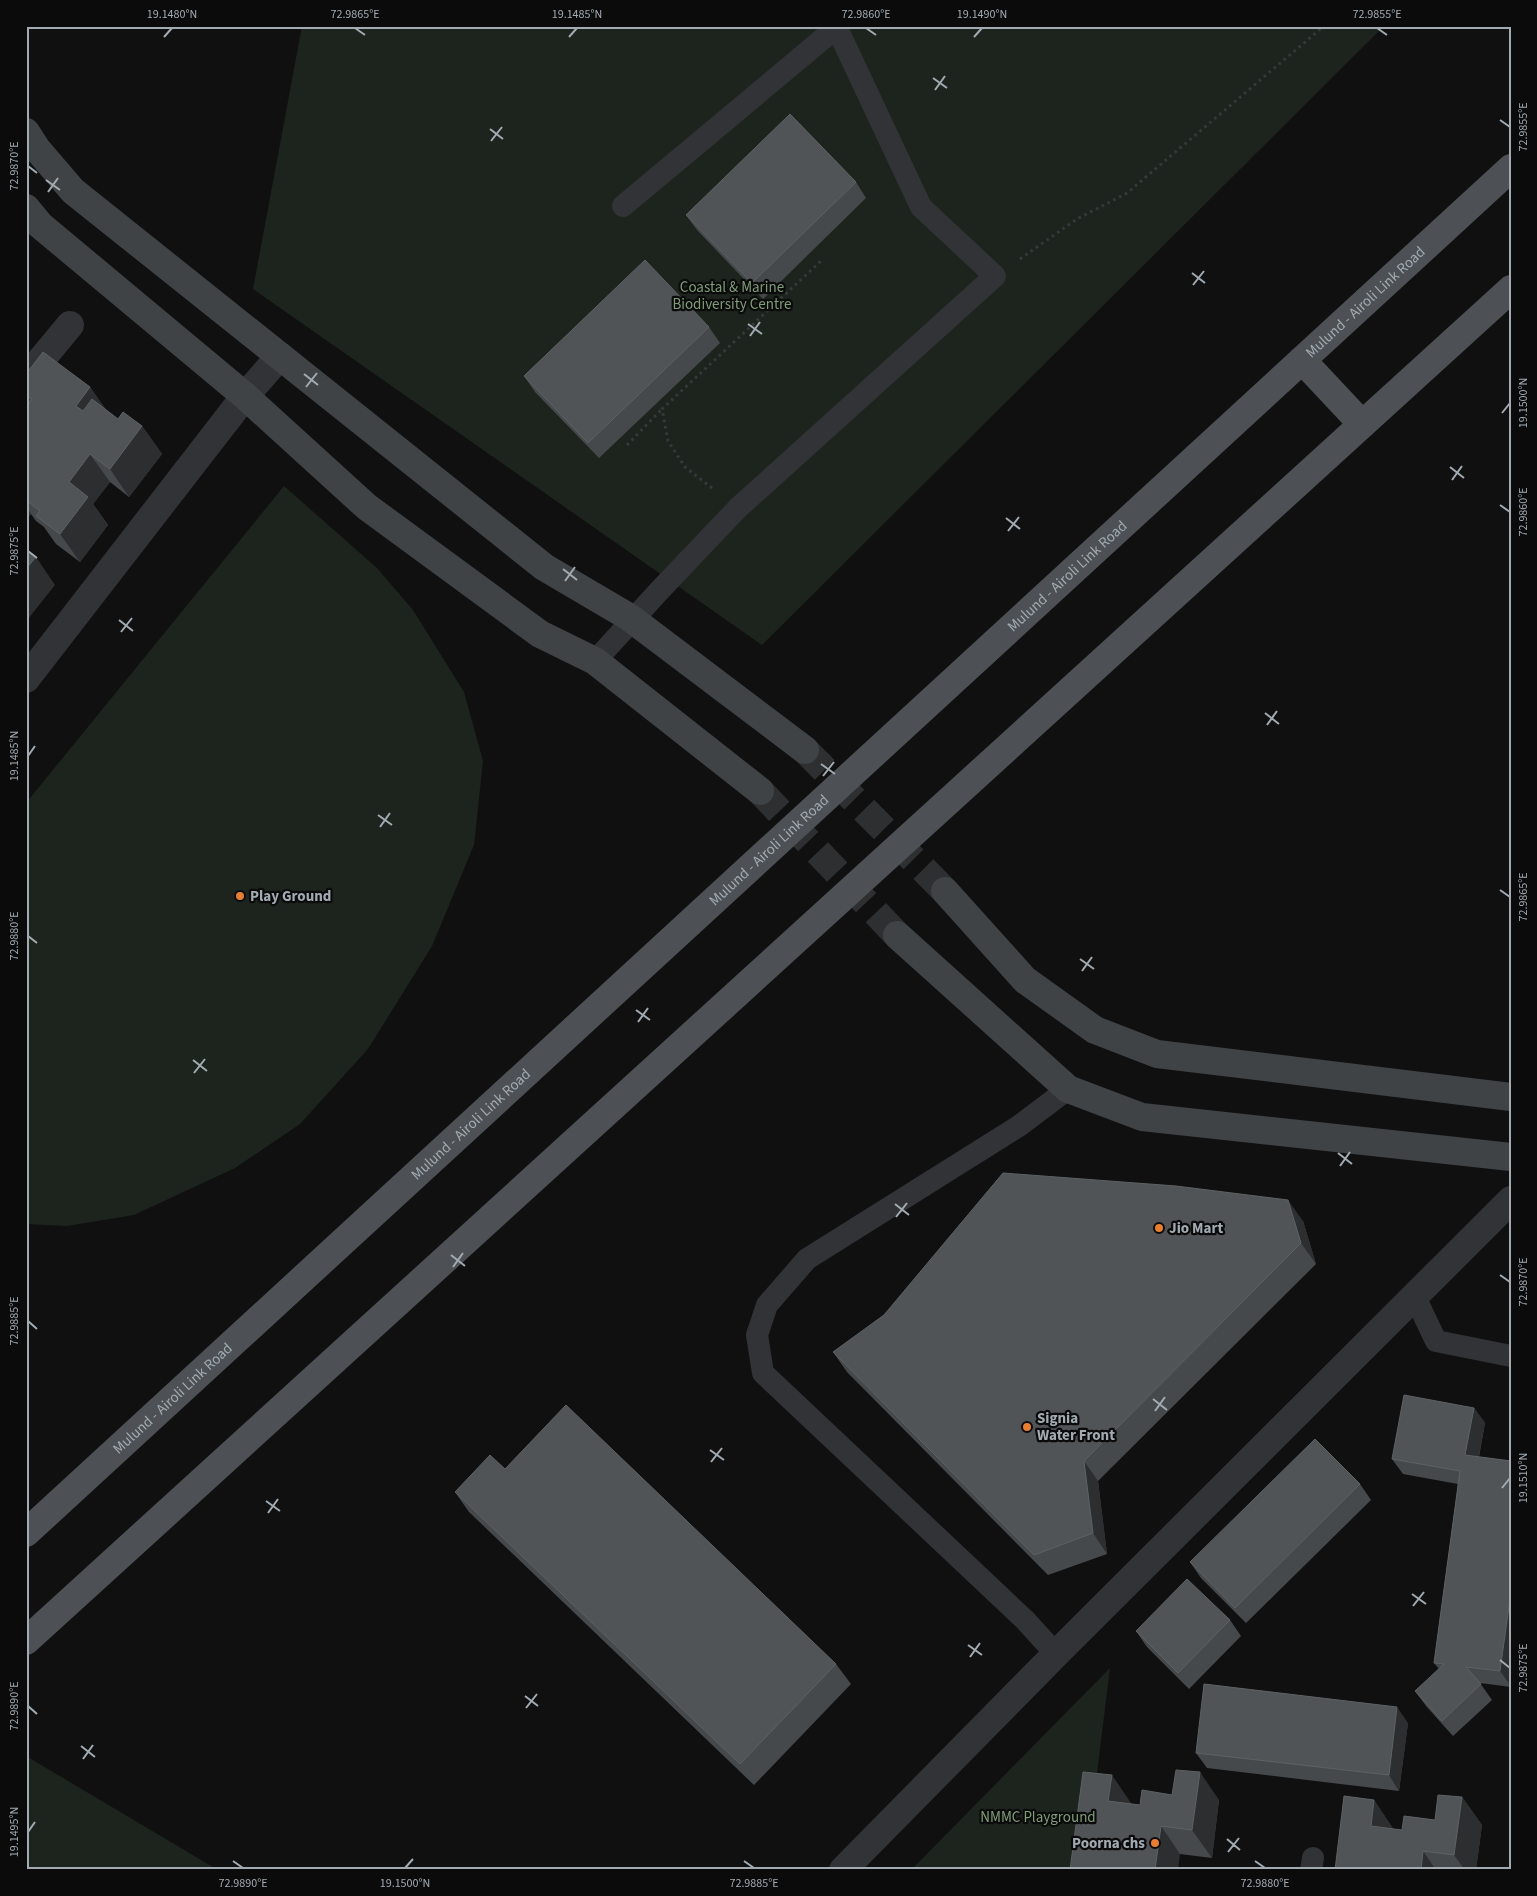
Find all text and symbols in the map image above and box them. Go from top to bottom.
text: 19.1480°N [147,6,197,23]
text: 72.9865°E [330,6,380,23]
text: 19.1485°N [552,6,602,23]
text: 72.9860°E [841,6,891,23]
text: 19.1490°N [957,6,1007,23]
text: 72.9855°E [1352,6,1402,23]
text: 72.9855°E [1515,102,1532,152]
text: 72.9870°E [6,141,23,191]
street label: Mulund - Airoli Link Road [1301,242,1430,362]
park label: Coastal & Marine Biodiversity Centre [672,277,792,315]
text: 19.1500°N [1515,378,1532,428]
text: 72.9860°E [1515,487,1532,537]
street label: Mulund - Airoli Link Road [1003,516,1131,637]
text: 72.9875°E [6,526,23,576]
text: 19.1485°N [6,731,23,781]
street label: Mulund - Airoli Link Road [704,790,833,911]
text: 72.9865°E [1515,872,1532,922]
place label: Play Ground [250,886,331,907]
marker: Play Ground [234,890,246,902]
text: 72.9880°E [6,911,23,961]
street label: Mulund - Airoli Link Road [406,1064,535,1185]
place label: Jio Mart [1169,1218,1223,1239]
marker: Jio Mart [1153,1222,1165,1234]
text: 72.9870°E [1515,1257,1532,1307]
text: 72.9885°E [6,1296,23,1346]
street label: Mulund - Airoli Link Road [108,1338,237,1459]
place label: Signia Water Front [1037,1408,1115,1446]
marker: Signia Water Front [1021,1421,1033,1433]
text: 19.1510°N [1515,1453,1532,1503]
text: 72.9875°E [1515,1643,1532,1693]
text: 72.9890°E [6,1681,23,1731]
text: 19.1495°N [6,1807,23,1857]
park label: NMMC Playground [980,1807,1096,1828]
place label: Poorna chs [1072,1833,1145,1854]
marker: Poorna chs [1149,1837,1161,1849]
text: 72.9890°E [218,1875,268,1892]
text: 19.1500°N [380,1875,430,1892]
text: 72.9885°E [729,1875,779,1892]
text: 72.9880°E [1240,1875,1290,1892]

